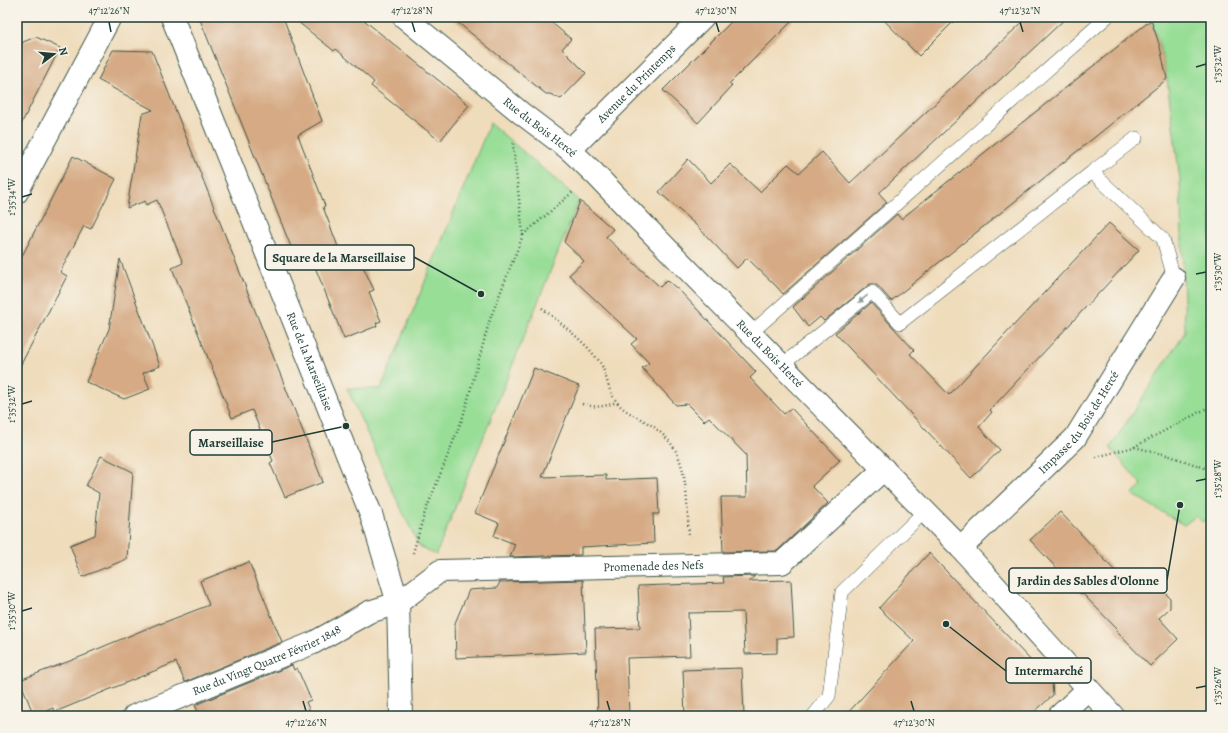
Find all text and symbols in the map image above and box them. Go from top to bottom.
text: 47°12'26"N [88,4,130,17]
text: 47°12'28"N [391,4,433,17]
text: 47°12'30"N [695,4,737,17]
text: 47°12'32"N [1000,4,1040,17]
north arrow [34,34,74,74]
street label: Avenue du Printemps [593,41,679,127]
text: 1°35'32"W [1211,44,1224,83]
text: N [55,45,71,57]
street label: Rue du Bois Hercé [500,94,581,161]
text: 1°35'34"W [5,177,18,216]
callout: Square de la Marseillaise [265,245,414,270]
text: Square de la Marseillaise [272,249,406,266]
text: 1°35'30"W [1211,252,1224,291]
one-way arrow [858,295,868,303]
street label: Rue de la Marseillaise [283,310,337,413]
street label: Rue du Bois Hercé [733,316,807,391]
street label: Impasse du Bois de Hercé [1035,368,1123,477]
text: 1°35'32"W [5,384,18,423]
callout: Marseillaise [190,430,272,455]
text: Marseillaise [198,434,264,451]
text: 1°35'28"W [1211,459,1224,498]
street label: Promenade des Nefs [603,557,704,575]
callout: Jardin des Sables d'Olonne [1009,568,1167,593]
text: Jardin des Sables d'Olonne [1017,572,1159,589]
text: 1°35'30"W [5,591,18,630]
street label: Rue du Vingt Quatre Février 1848 [190,621,344,699]
callout: Intermarché [1006,658,1091,683]
text: Intermarché [1015,662,1083,679]
text: 1°35'26"W [1211,666,1224,705]
text: 47°12'26"N [285,716,327,729]
text: 47°12'28"N [589,716,631,729]
text: 47°12'30"N [893,716,935,729]

